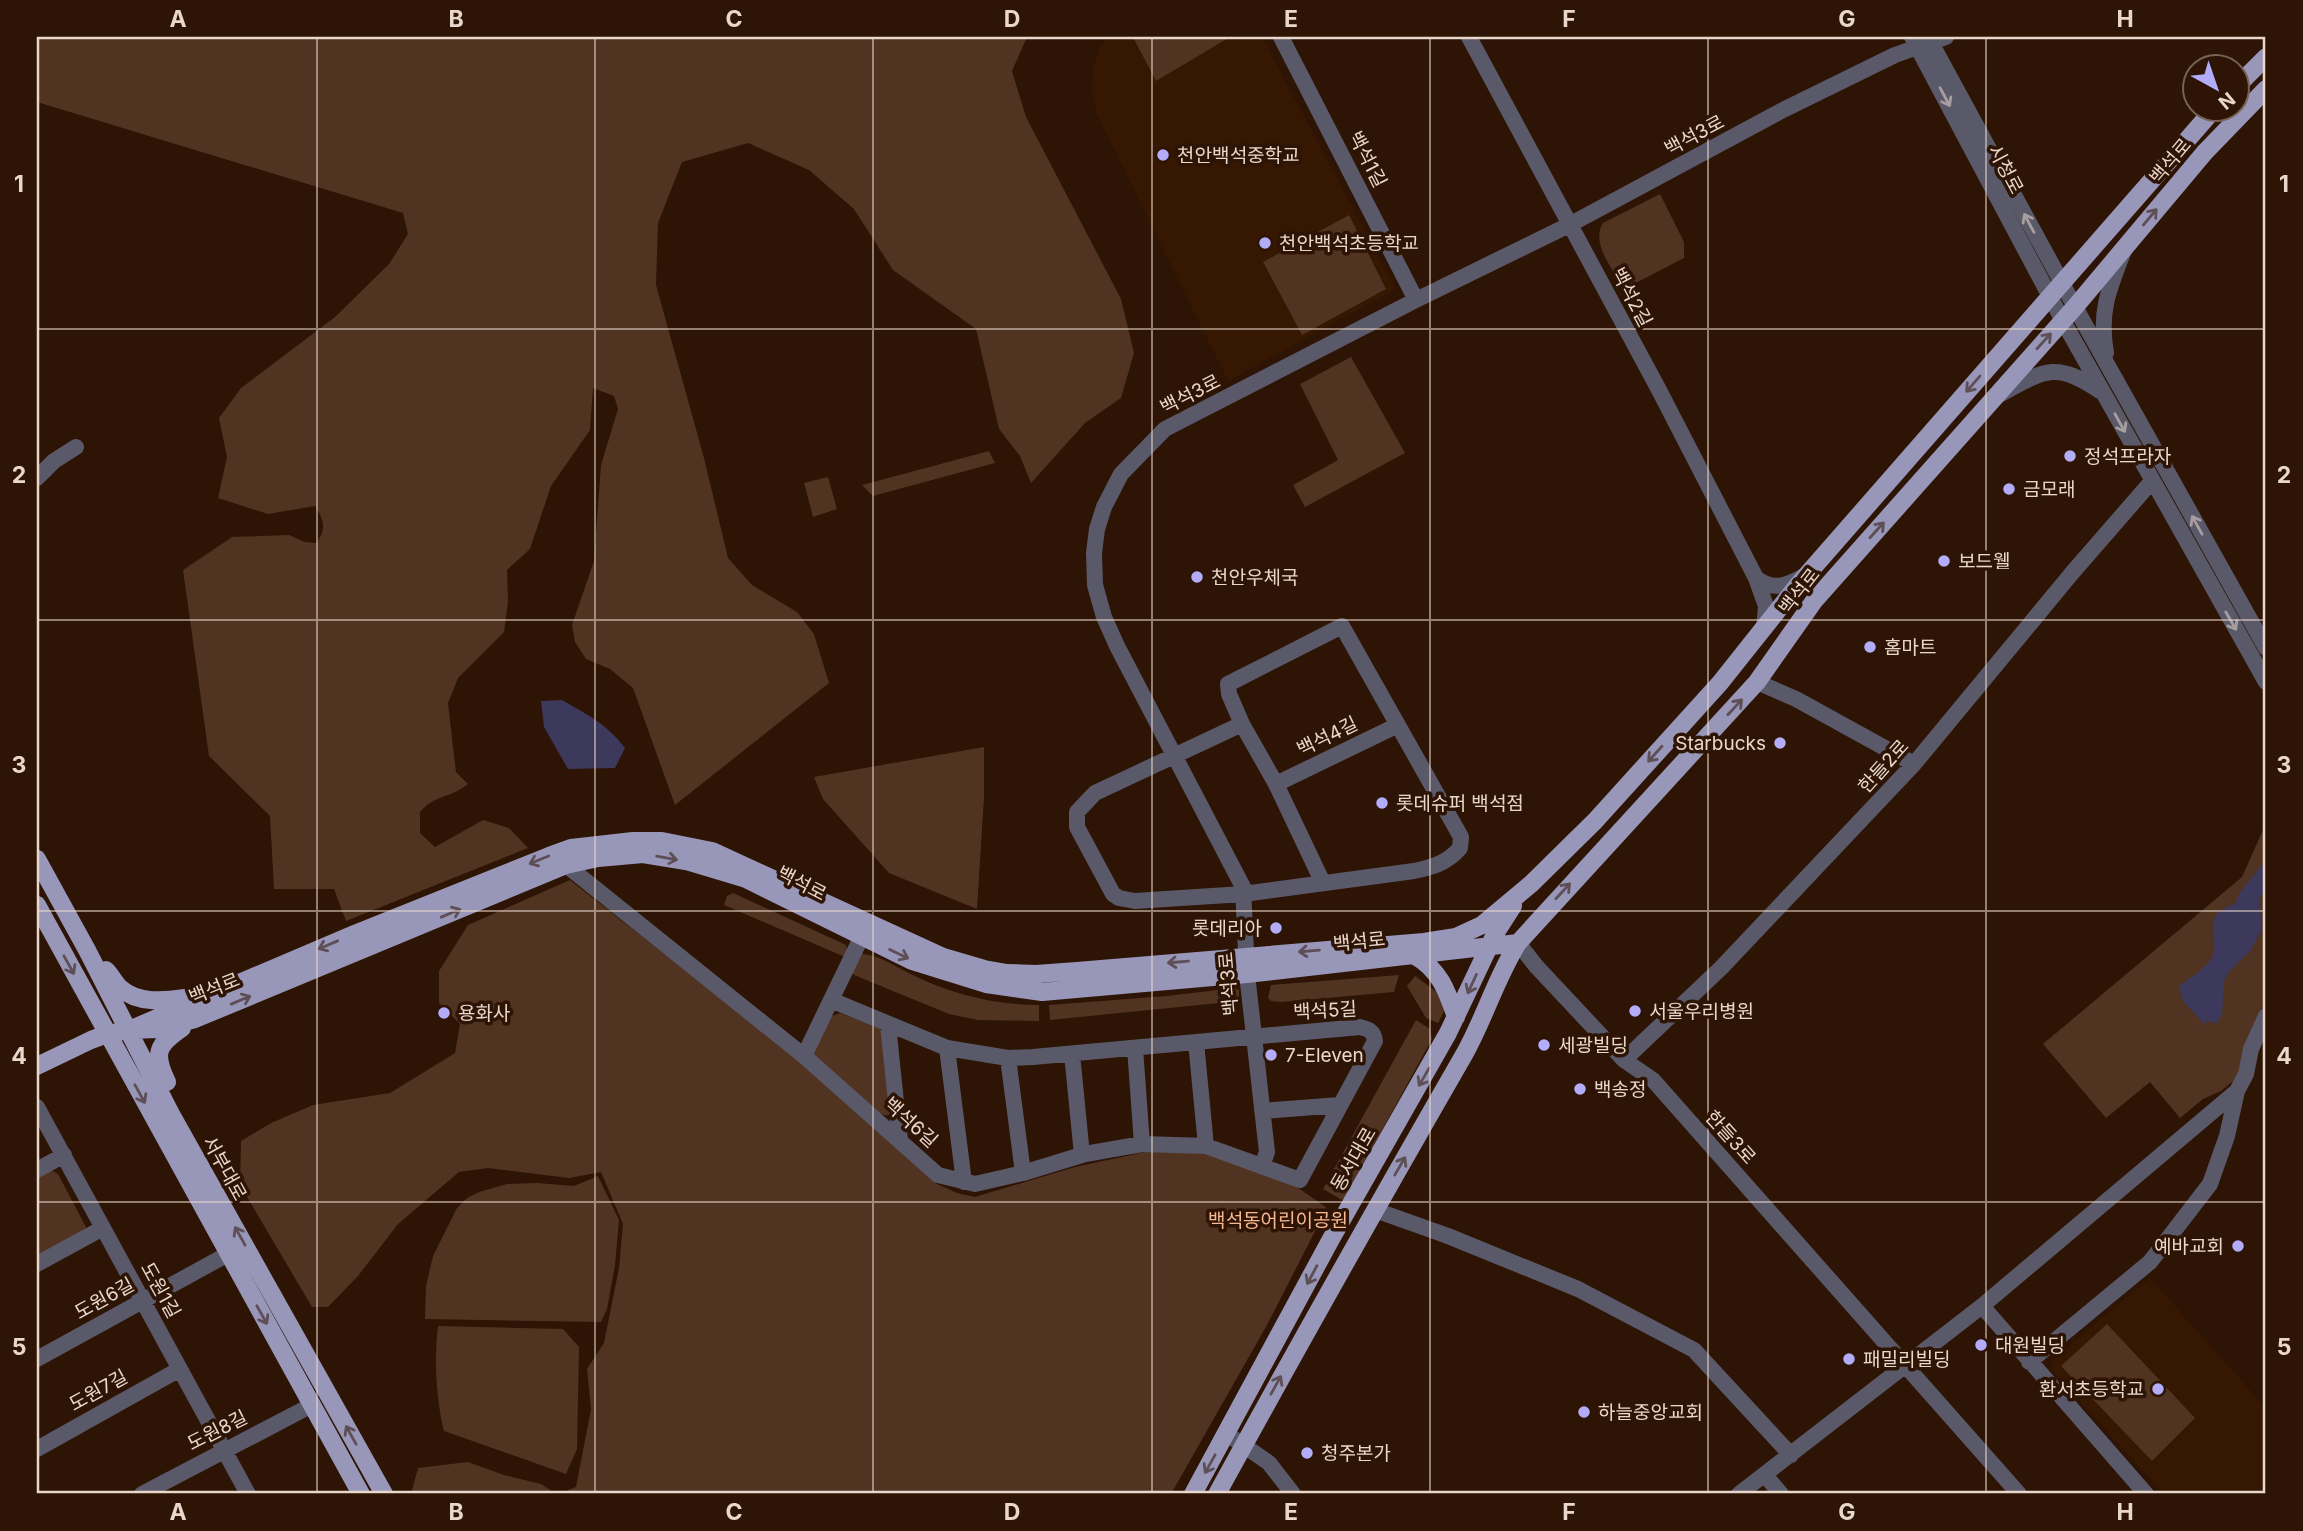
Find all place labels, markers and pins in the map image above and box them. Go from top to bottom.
place label: 천안백석중학교 [1177,144,1299,167]
marker: 천안백석중학교 [1155,147,1171,163]
place label: 천안백석초등학교 [1279,232,1419,255]
marker: 천안백석초등학교 [1257,235,1273,251]
place label: 정석프라자 [2084,445,2171,468]
marker: 정석프라자 [2062,448,2078,464]
place label: 금모래 [2023,478,2075,501]
marker: 금모래 [2001,481,2017,497]
place label: 보드웰 [1958,550,2010,573]
marker: 보드웰 [1936,553,1952,569]
place label: 천안우체국 [1211,566,1298,589]
marker: 천안우체국 [1189,569,1205,585]
place label: 홈마트 [1884,636,1936,659]
marker: 홈마트 [1862,639,1878,655]
place label: Starbucks [1675,732,1766,755]
marker: Starbucks [1772,735,1788,751]
place label: 롯데슈퍼 백석점 [1396,792,1524,815]
marker: 롯데슈퍼 백석점 [1374,795,1390,811]
place label: 롯데리아 [1192,917,1262,940]
marker: 롯데리아 [1268,920,1284,936]
place label: 서울우리병원 [1649,1000,1754,1023]
place label: 용화사 [458,1002,510,1025]
marker: 서울우리병원 [1627,1003,1643,1019]
marker: 용화사 [436,1005,452,1021]
place label: 세광빌딩 [1558,1034,1628,1057]
marker: 세광빌딩 [1536,1037,1552,1053]
place label: 7-Eleven [1285,1044,1364,1067]
marker: 7-Eleven [1263,1047,1279,1063]
place label: 백송정 [1594,1078,1646,1101]
marker: 백송정 [1572,1081,1588,1097]
place label: 예바교회 [2154,1235,2224,1258]
marker: 예바교회 [2230,1238,2246,1254]
place label: 대원빌딩 [1995,1334,2065,1357]
marker: 대원빌딩 [1973,1337,1989,1353]
place label: 패밀리빌딩 [1863,1348,1950,1371]
marker: 패밀리빌딩 [1841,1351,1857,1367]
place label: 환서초등학교 [2039,1378,2144,1401]
marker: 환서초등학교 [2150,1381,2166,1397]
place label: 하늘중앙교회 [1598,1401,1703,1424]
marker: 하늘중앙교회 [1576,1404,1592,1420]
place label: 청주본가 [1321,1442,1391,1465]
marker: 청주본가 [1299,1445,1315,1461]

